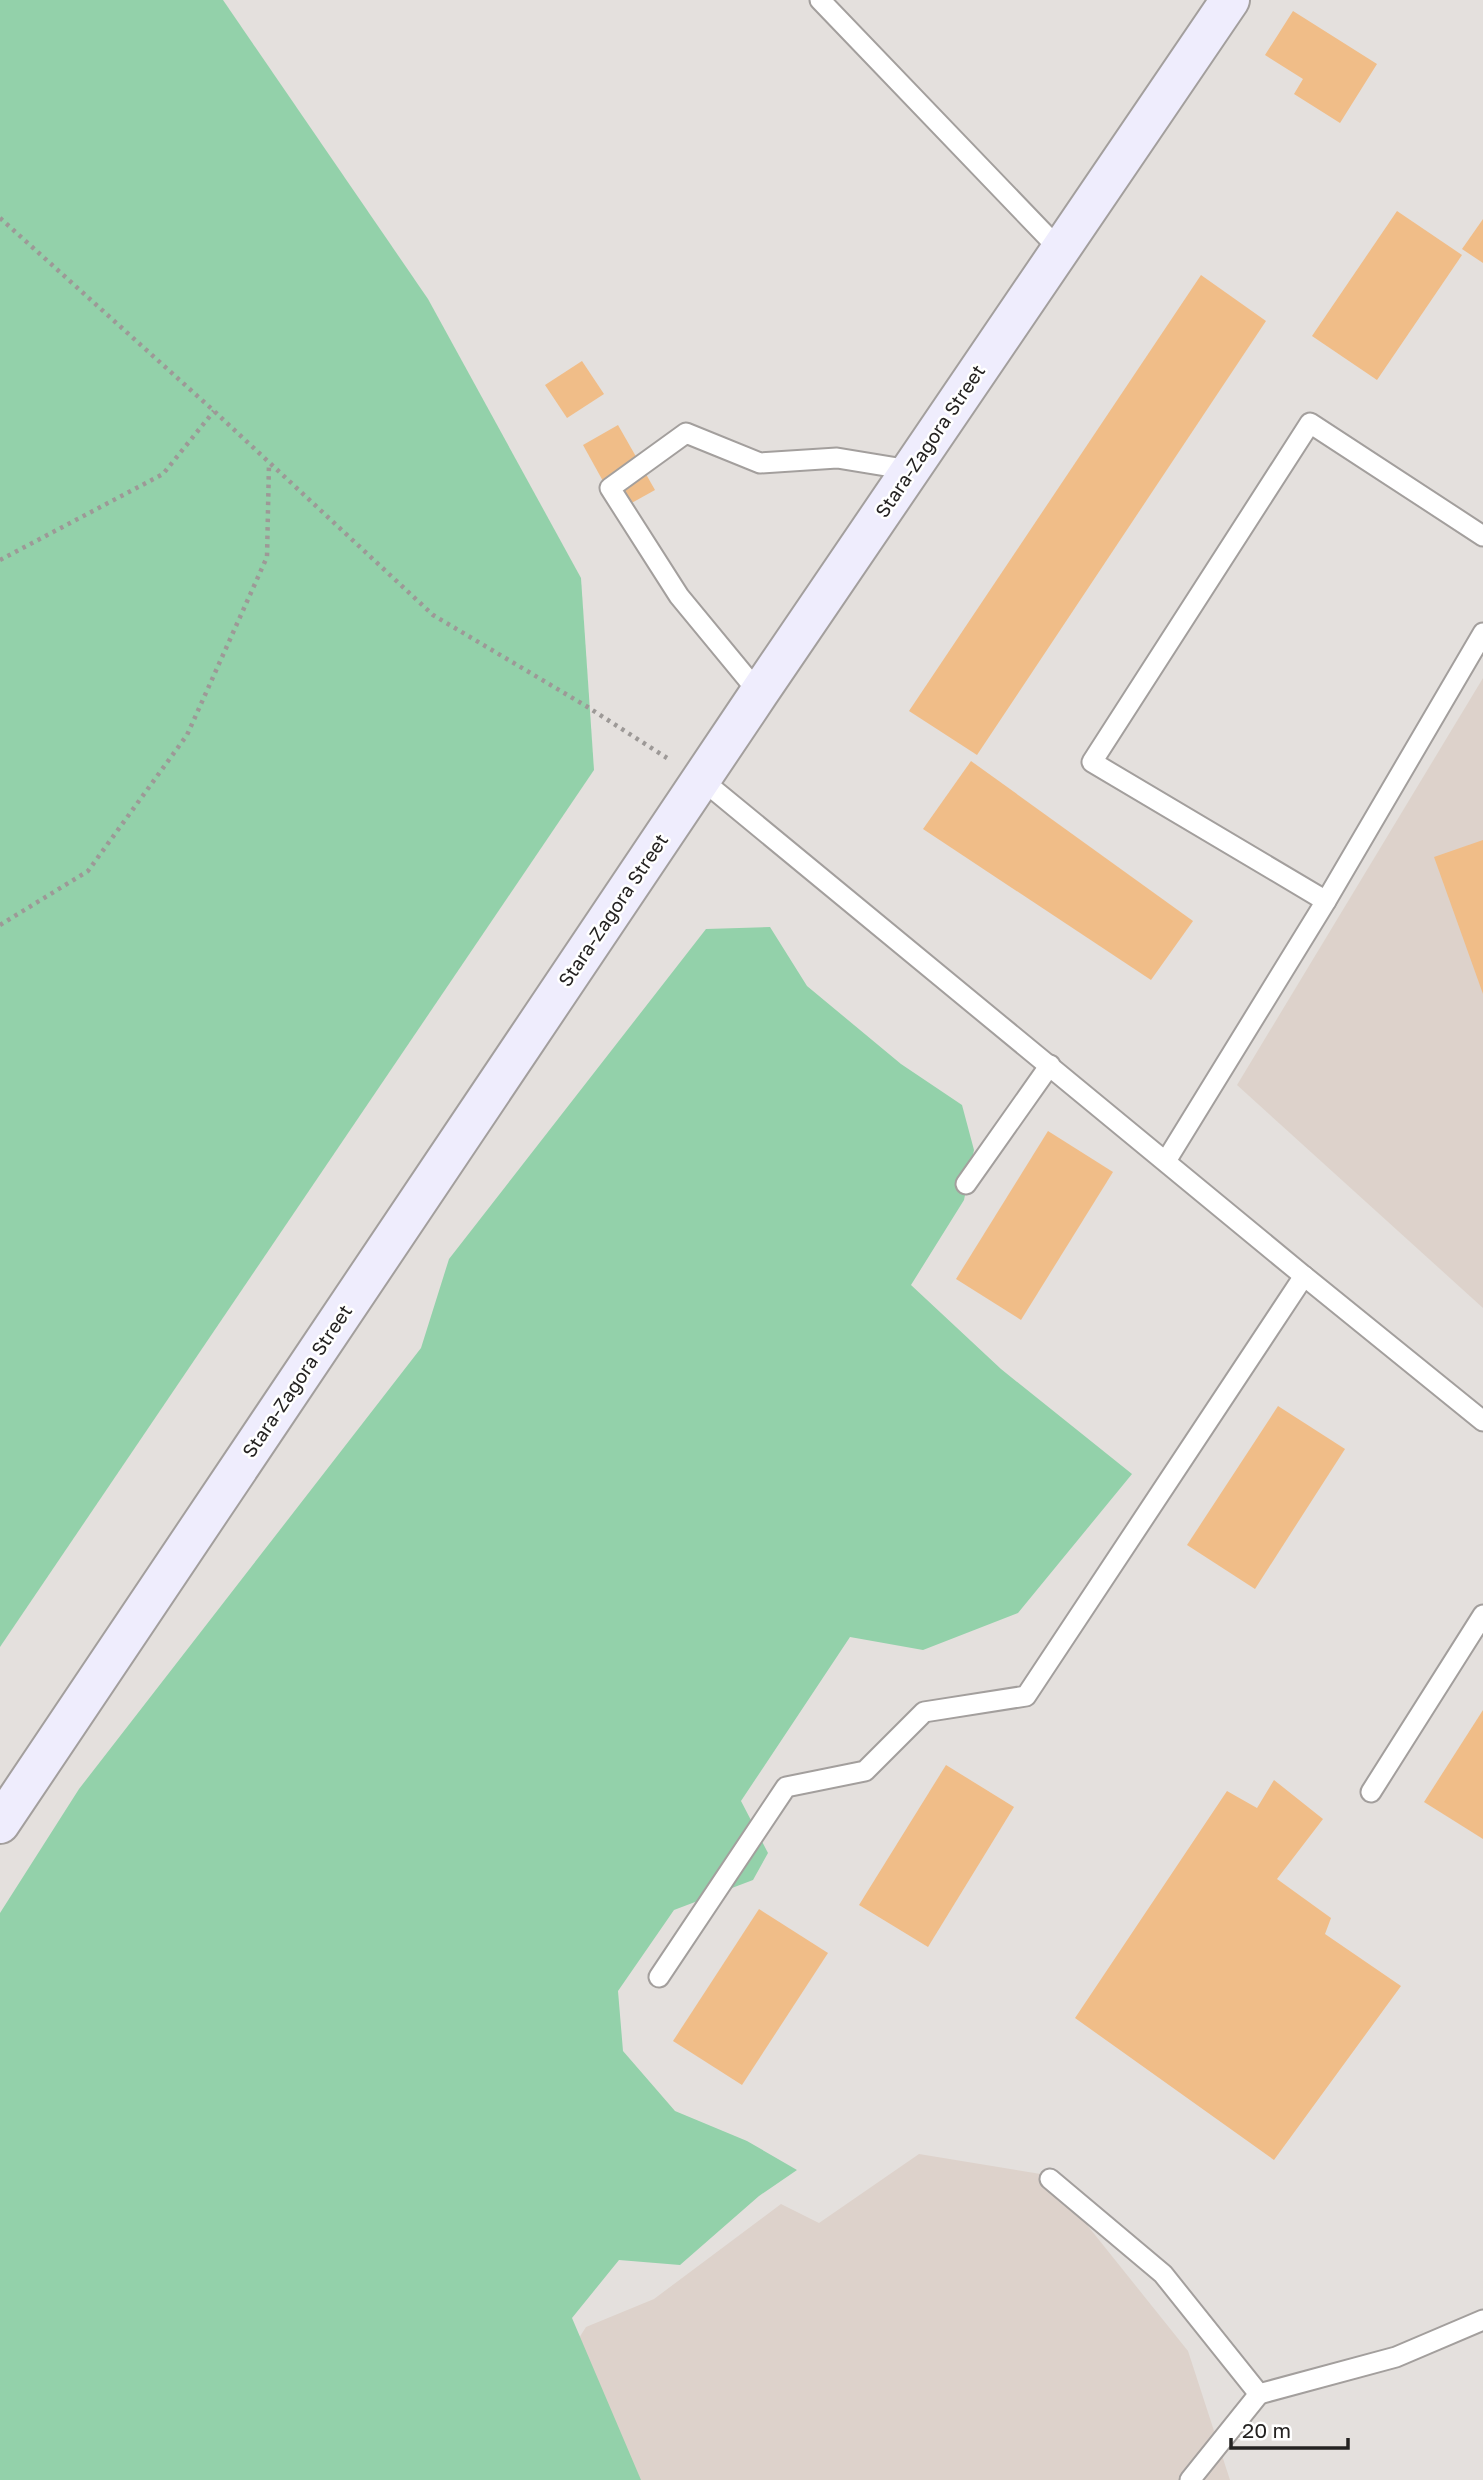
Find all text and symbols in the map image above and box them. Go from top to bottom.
street label: Stara-Zagora Street [870,360,989,522]
street label: Stara-Zagora Street [553,829,672,991]
street label: Stara-Zagora Street [237,1300,356,1462]
scale bar [1231,2406,1348,2450]
text: 20 m [1242,2417,1291,2443]

